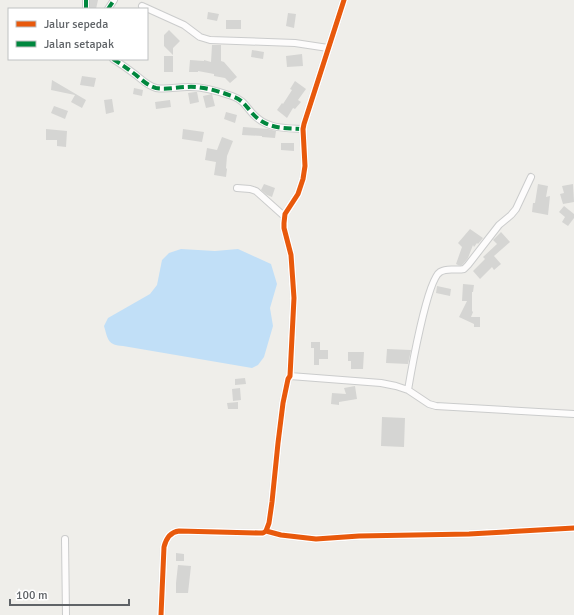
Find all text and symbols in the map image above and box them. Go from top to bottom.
legend [8,8,148,60]
text: Jalur sepeda [44,17,108,32]
text: Jalan setapak [44,37,114,52]
scale bar [10,581,129,607]
text: 100 m [16,588,48,603]

